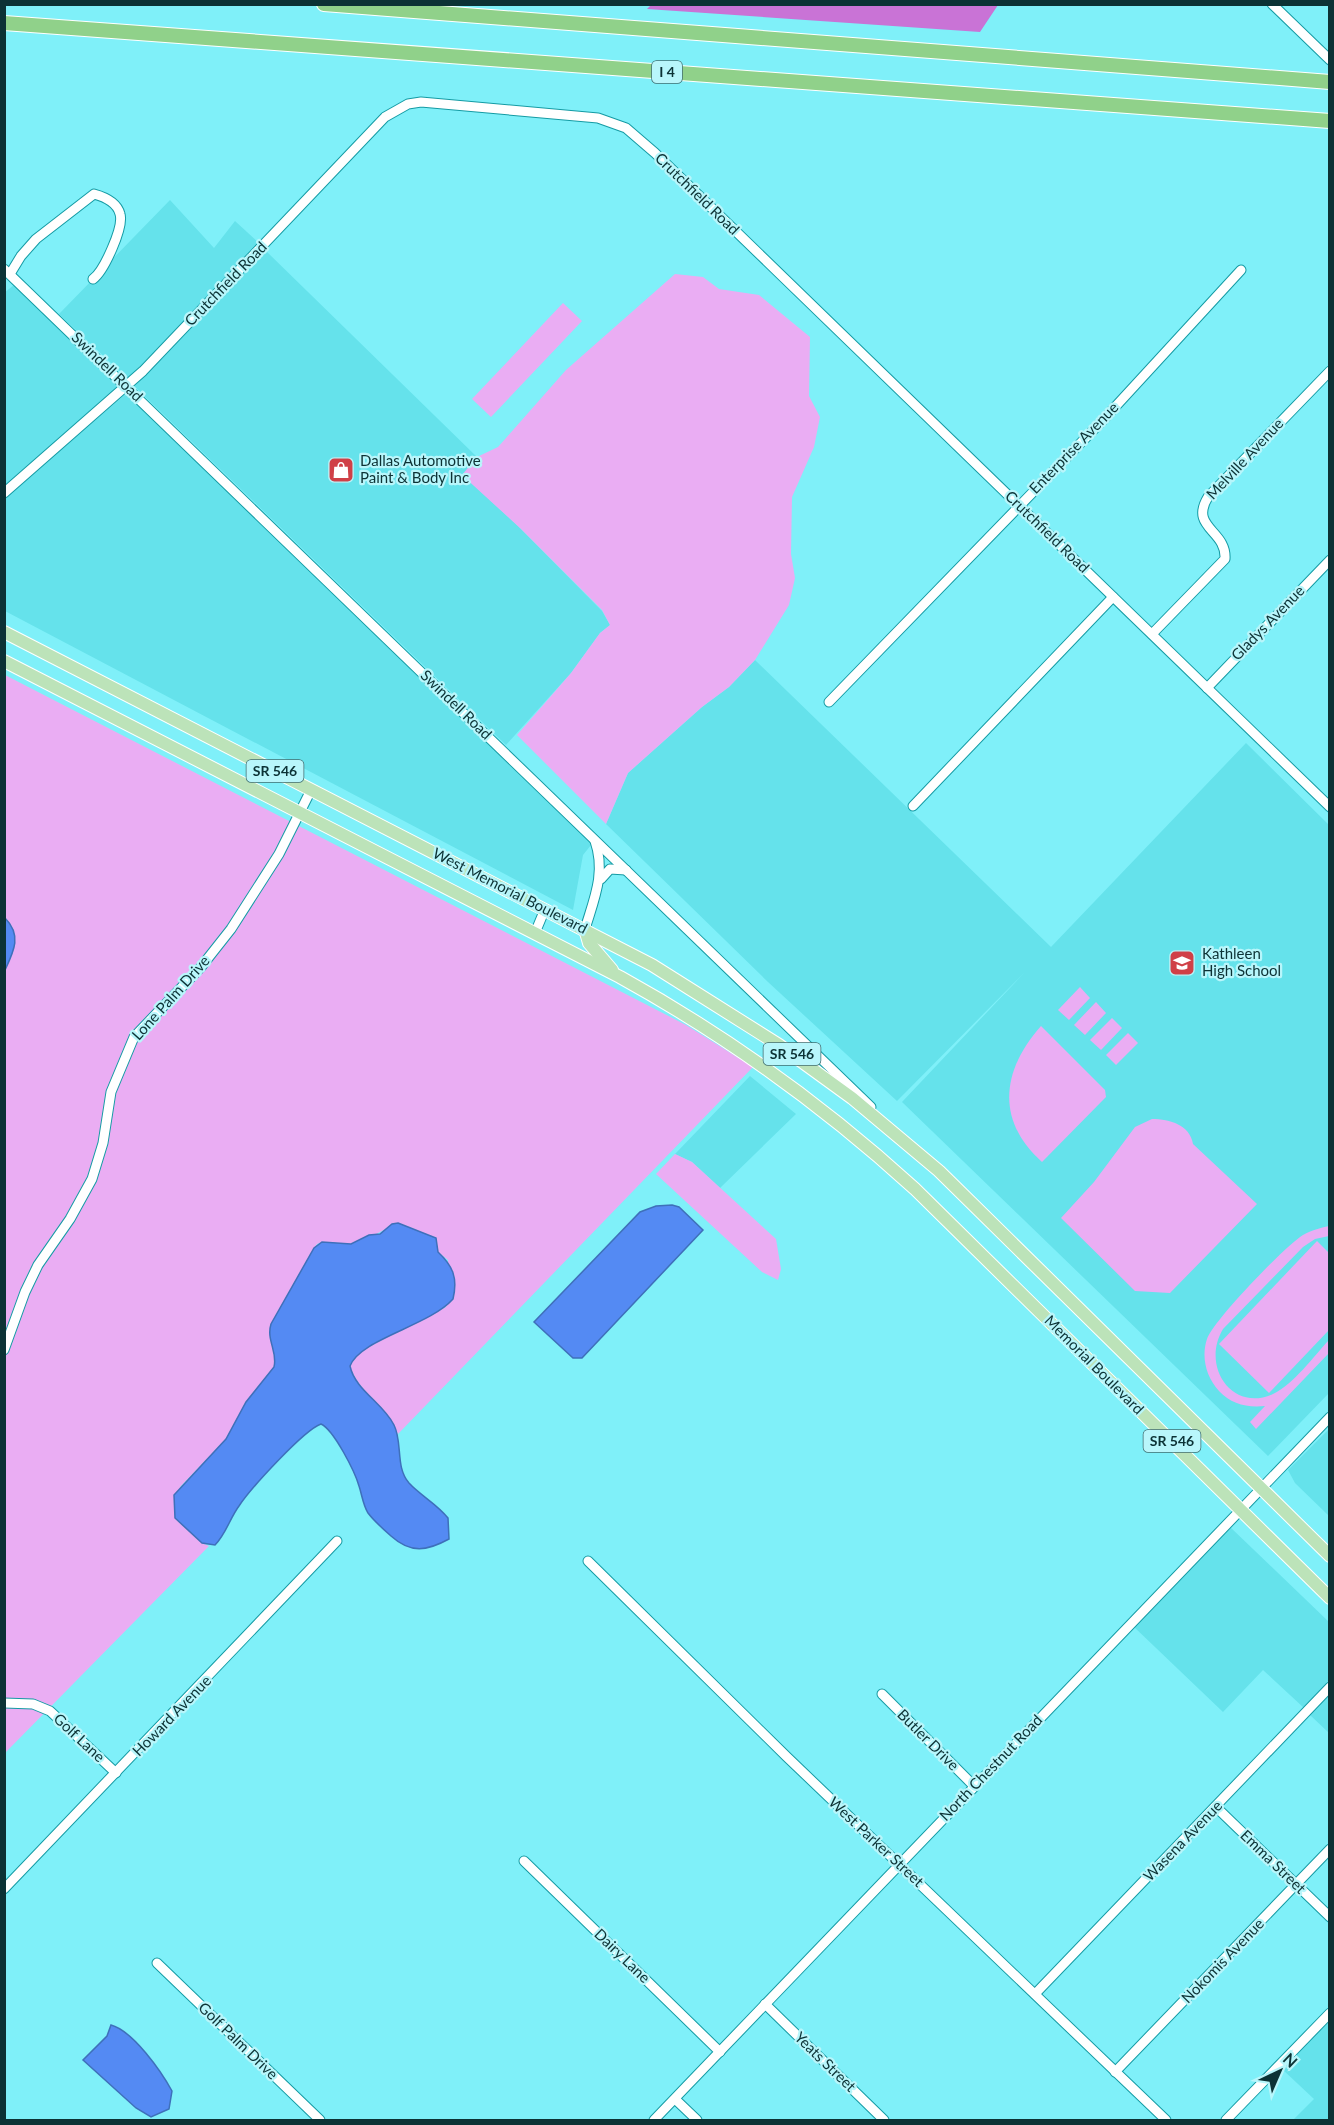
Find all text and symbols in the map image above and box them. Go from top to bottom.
road number: I 4 [652,61,682,83]
street label: Crutchfield Road [652,149,744,238]
street label: Crutchfield Road [181,237,270,329]
street label: Swindell Road [68,328,147,405]
street label: Enterprise Avenue [1025,398,1122,497]
street label: Melville Avenue [1202,414,1287,503]
place label: Dallas Automotive Paint & Body Inc [360,451,481,486]
shop icon: Dallas Automotive Paint & Body Inc [326,455,356,485]
street label: Crutchfield Road [1002,487,1094,576]
street label: Gladys Avenue [1227,581,1308,664]
street label: Swindell Road [417,666,496,743]
road number: SR 546 [246,760,304,782]
street label: West Memorial Boulevard [430,843,591,937]
place label: Kathleen High School [1202,944,1281,979]
school or university icon: Kathleen High School [1167,948,1197,978]
street label: Lone Palm Drive [128,951,213,1043]
road number: SR 546 [764,1043,820,1065]
street label: Memorial Boulevard [1041,1311,1148,1418]
road number: SR 546 [1144,1430,1200,1452]
street label: Howard Avenue [128,1671,214,1759]
street label: Butler Drive [894,1705,963,1774]
street label: Golf Lane [50,1709,109,1765]
street label: North Chestnut Road [935,1711,1045,1824]
street label: West Parker Street [825,1793,928,1890]
street label: Wasena Avenue [1139,1796,1225,1884]
street label: Emma Street [1237,1826,1311,1897]
street label: Nokomis Avenue [1177,1914,1267,2006]
street label: Dairy Lane [591,1924,654,1986]
street label: Golf Palm Drive [195,1998,282,2083]
street label: Yeats Street [791,2028,861,2095]
north arrow [1250,2041,1310,2101]
text: N [1280,2049,1302,2071]

